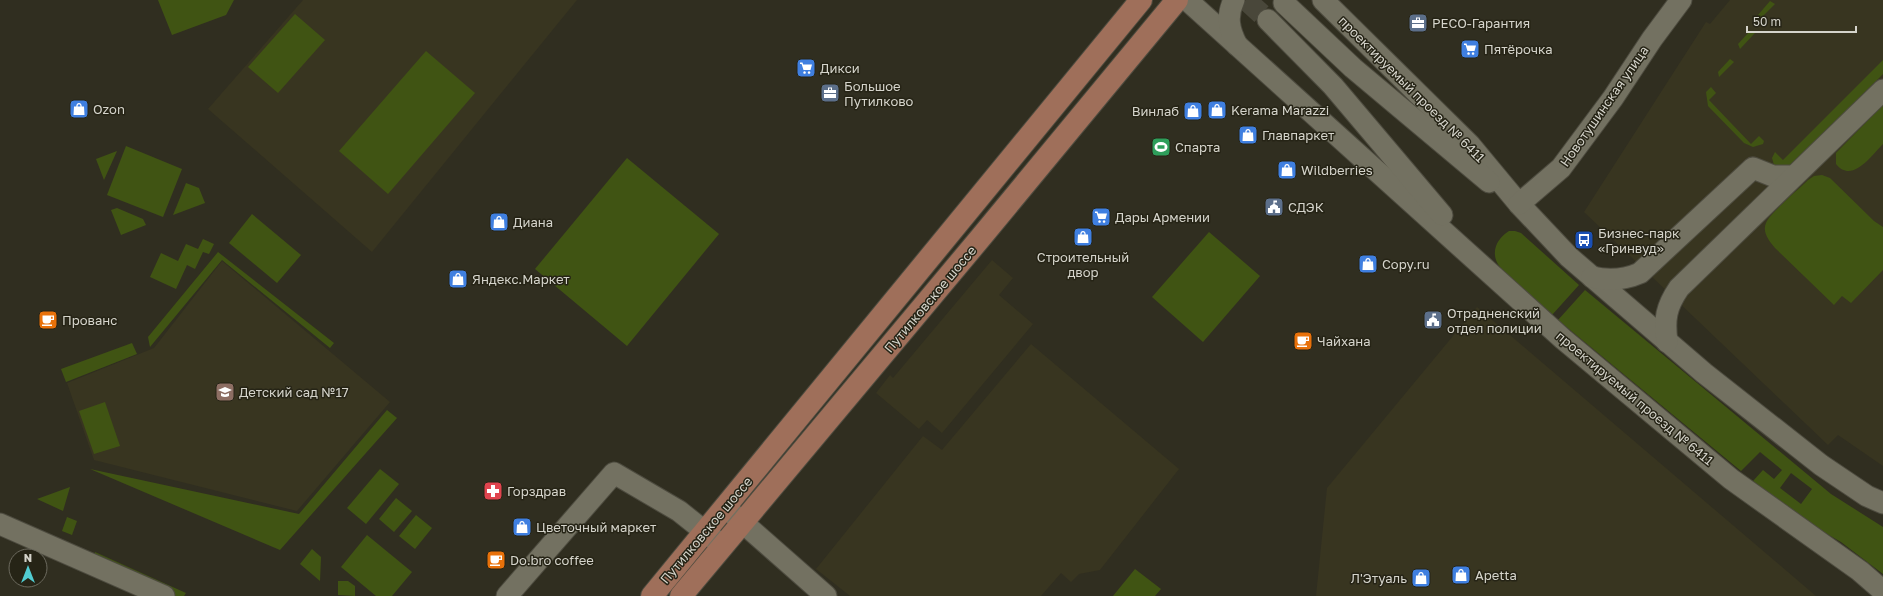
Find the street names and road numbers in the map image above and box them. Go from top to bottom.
street label: проектируемый проезд № 6411 [1336,13,1488,165]
street label: Новотушинская улица [1556,43,1652,169]
street label: Путилковское шоссе [881,242,979,356]
street label: проектируемый проезд № 6411 [1553,328,1717,468]
street label: Путилковское шоссе [657,473,755,587]

